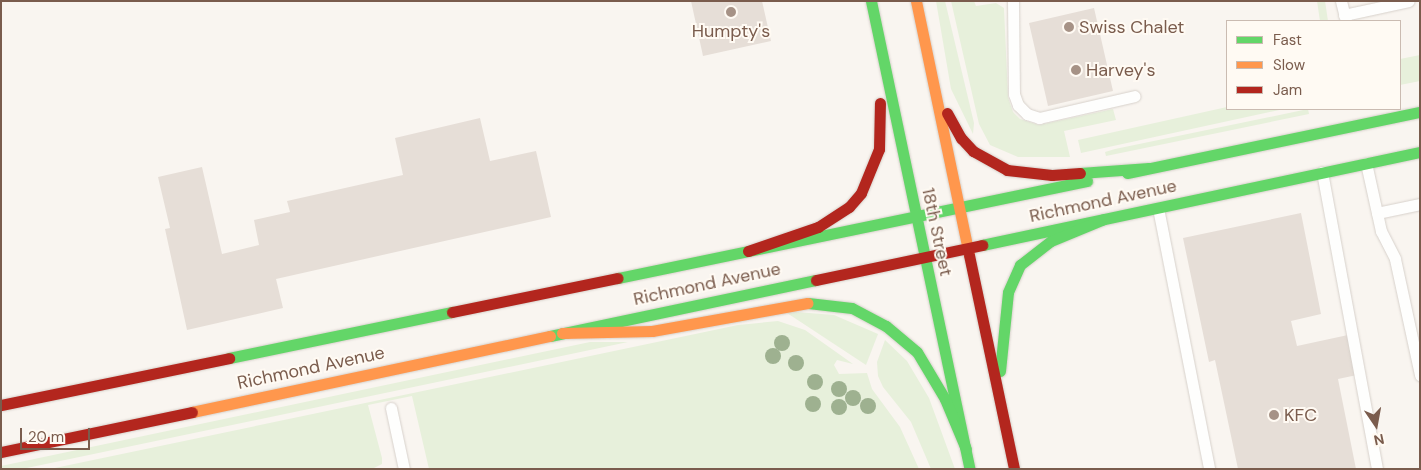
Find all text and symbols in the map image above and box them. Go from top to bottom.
marker: Humpty's [725,6,737,18]
place label: Swiss Chalet [1079,16,1184,38]
place label: Humpty's [692,20,770,42]
legend [1226,20,1401,110]
marker: Swiss Chalet [1063,21,1075,33]
text: Fast [1273,30,1302,50]
text: Slow [1273,55,1305,75]
place label: Harvey's [1086,59,1156,81]
marker: Harvey's [1070,64,1082,76]
text: Jam [1273,80,1302,100]
street label: Richmond Avenue [1027,175,1179,227]
street label: 18th Street [917,186,957,278]
street label: Richmond Avenue [631,258,783,310]
street label: Richmond Avenue [235,342,387,394]
north arrow [1351,400,1401,450]
place label: KFC [1284,404,1317,426]
marker: KFC [1268,409,1280,421]
scale bar [22,418,92,450]
text: 20 m [28,427,64,447]
text: N [1372,430,1386,450]

